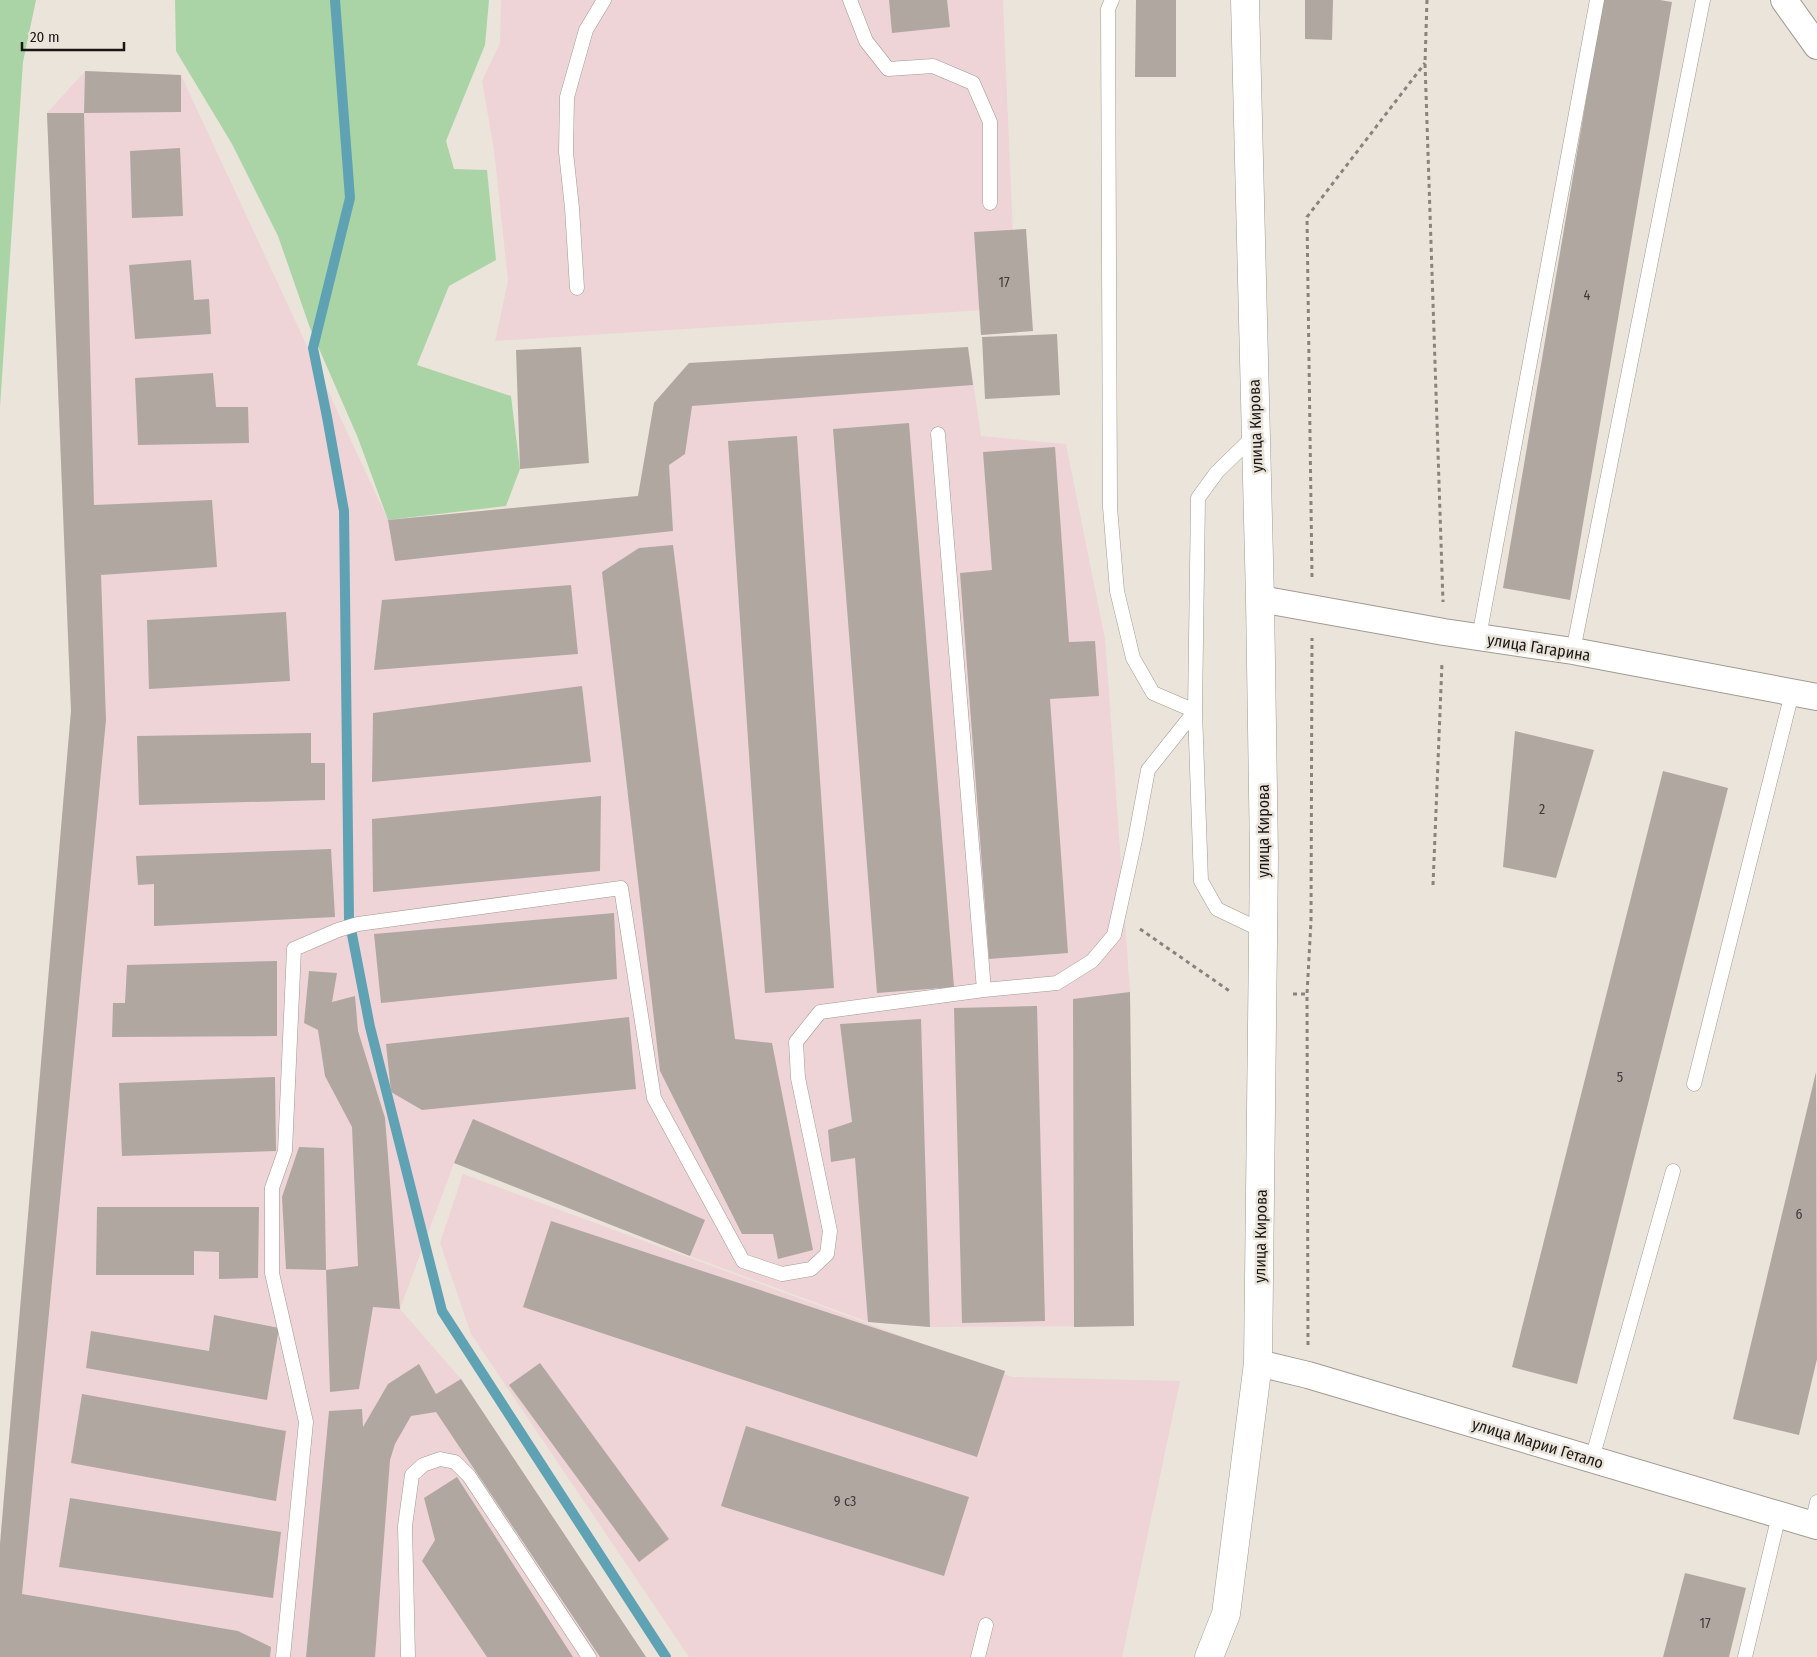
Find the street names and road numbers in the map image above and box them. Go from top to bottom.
street label: улица Кирова [1244,379,1267,473]
street label: улица Гагарина [1486,630,1592,665]
street label: улица Кирова [1254,784,1273,878]
street label: улица Кирова [1250,1189,1271,1283]
street label: улица Марии Гетало [1470,1414,1606,1472]

